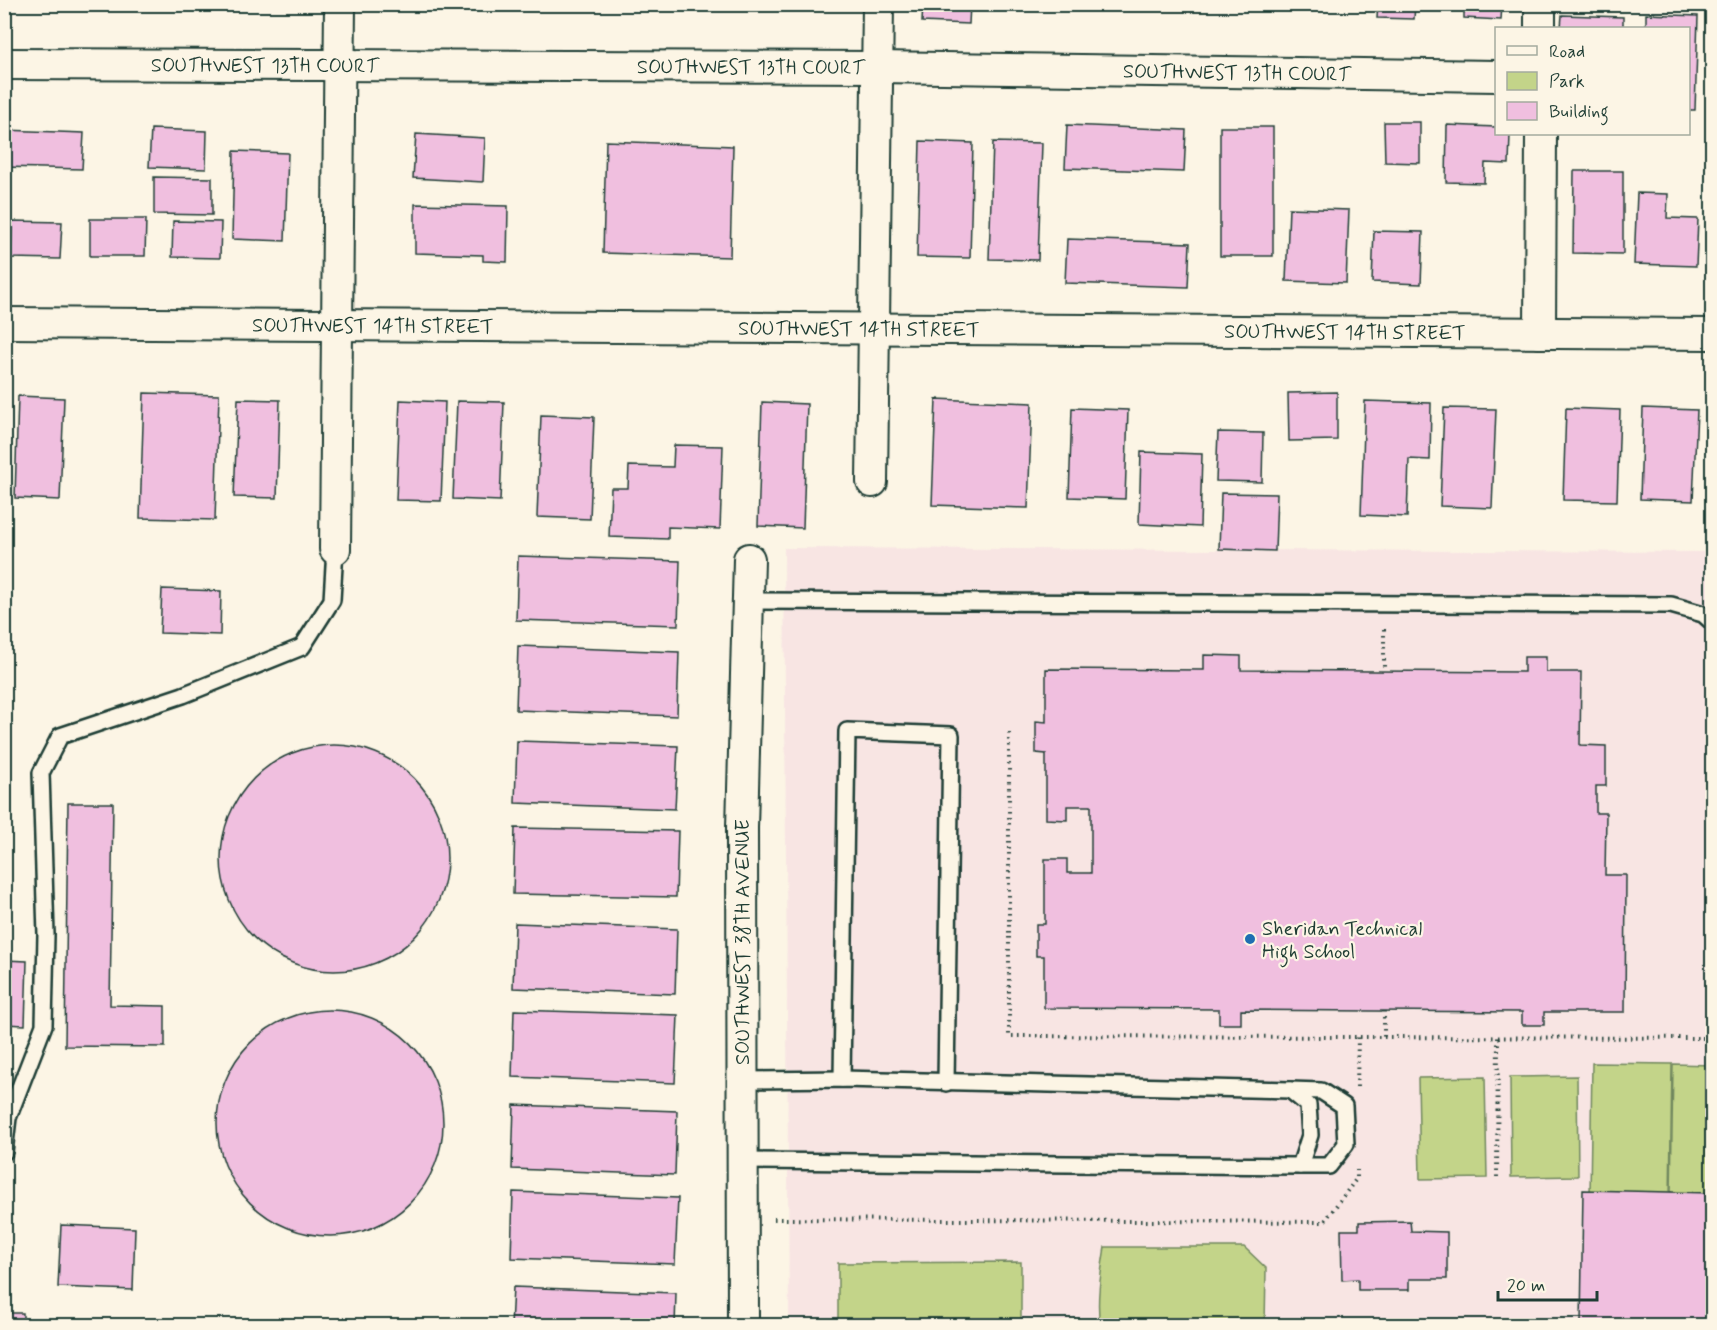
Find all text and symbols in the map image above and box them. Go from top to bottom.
legend [1495,27,1690,135]
text: Road [1549,40,1585,64]
street label: SOUTHWEST 13TH COURT [151,53,381,80]
street label: SOUTHWEST 13TH COURT [637,54,867,82]
street label: SOUTHWEST 13TH COURT [1123,59,1353,89]
text: Park [1549,70,1585,94]
text: Building [1549,100,1609,126]
street label: SOUTHWEST 14TH STREET [252,313,494,341]
street label: SOUTHWEST 14TH STREET [738,316,980,344]
street label: SOUTHWEST 14TH STREET [1224,319,1466,347]
street label: SOUTHWEST 38TH AVENUE [730,819,757,1065]
place label: Sheridan Technical High School [1262,916,1422,968]
marker: Sheridan Technical High School [1243,932,1257,946]
scale bar [1498,1264,1597,1302]
text: 20 m [1507,1274,1545,1298]

